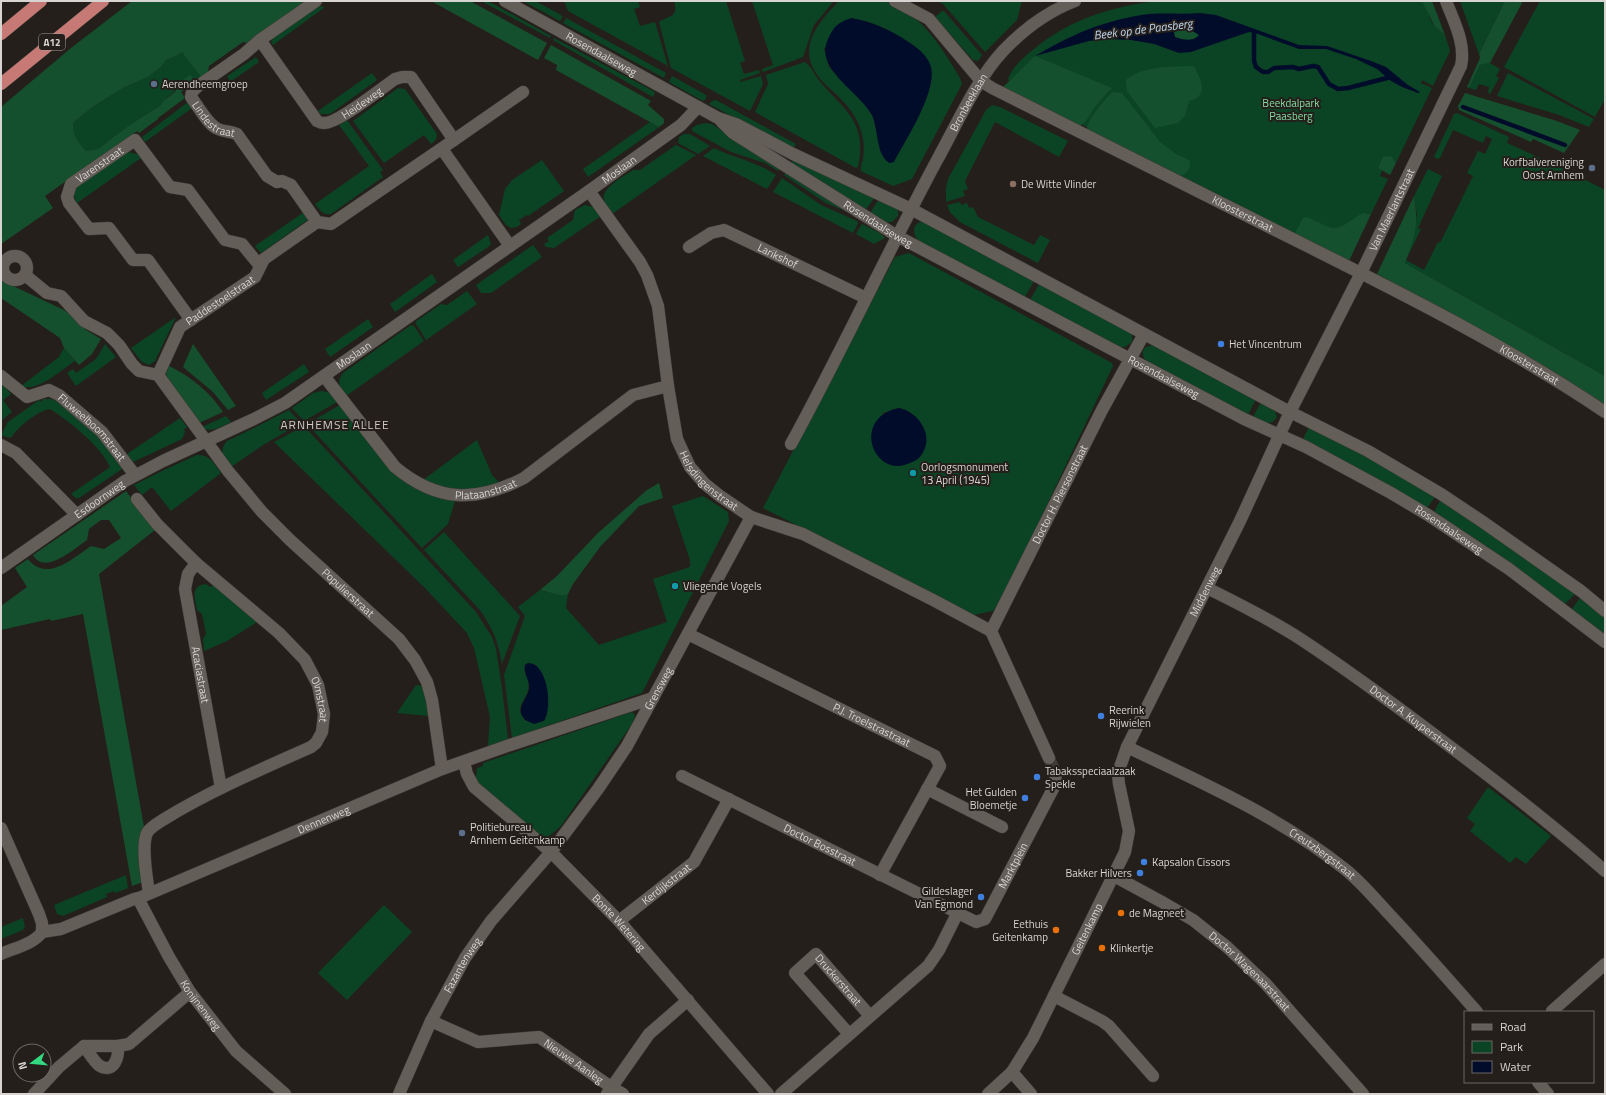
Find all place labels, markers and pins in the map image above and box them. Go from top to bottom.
place label: Aerendheemgroep [162,76,248,92]
marker: Aerendheemgroep [149,79,159,89]
place label: Korfbalvereniging Oost Arnhem [1503,154,1584,183]
marker: Korfbalvereniging Oost Arnhem [1587,163,1597,173]
place label: De Witte Vlinder [1021,176,1097,192]
marker: De Witte Vlinder [1008,179,1018,189]
place label: Het Vincentrum [1229,336,1302,352]
marker: Het Vincentrum [1216,339,1226,349]
place label: Oorlogsmonument 13 April (1945) [921,459,1008,488]
marker: Oorlogsmonument 13 April (1945) [908,468,918,478]
place label: Vliegende Vogels [683,578,762,594]
marker: Vliegende Vogels [670,581,680,591]
place label: Reerink Rijwielen [1109,702,1151,731]
marker: Reerink Rijwielen [1096,711,1106,721]
place label: Tabaksspeciaalzaak Spekle [1045,763,1136,792]
marker: Tabaksspeciaalzaak Spekle [1032,772,1042,782]
place label: Het Gulden Bloemetje [965,784,1017,813]
marker: Het Gulden Bloemetje [1020,793,1030,803]
place label: Politiebureau Arnhem Geitenkamp [470,819,565,848]
marker: Politiebureau Arnhem Geitenkamp [457,828,467,838]
place label: Kapsalon Cissors [1152,854,1230,870]
marker: Kapsalon Cissors [1139,857,1149,867]
place label: Bakker Hilvers [1065,865,1132,881]
marker: Bakker Hilvers [1135,868,1145,878]
place label: Gildeslager Van Egmond [915,883,973,912]
marker: Gildeslager Van Egmond [976,892,986,902]
place label: de Magneet [1129,905,1184,921]
marker: de Magneet [1116,908,1126,918]
place label: Eethuis Geitenkamp [992,916,1048,945]
marker: Eethuis Geitenkamp [1051,925,1061,935]
place label: Klinkertje [1110,940,1154,956]
marker: Klinkertje [1097,943,1107,953]

